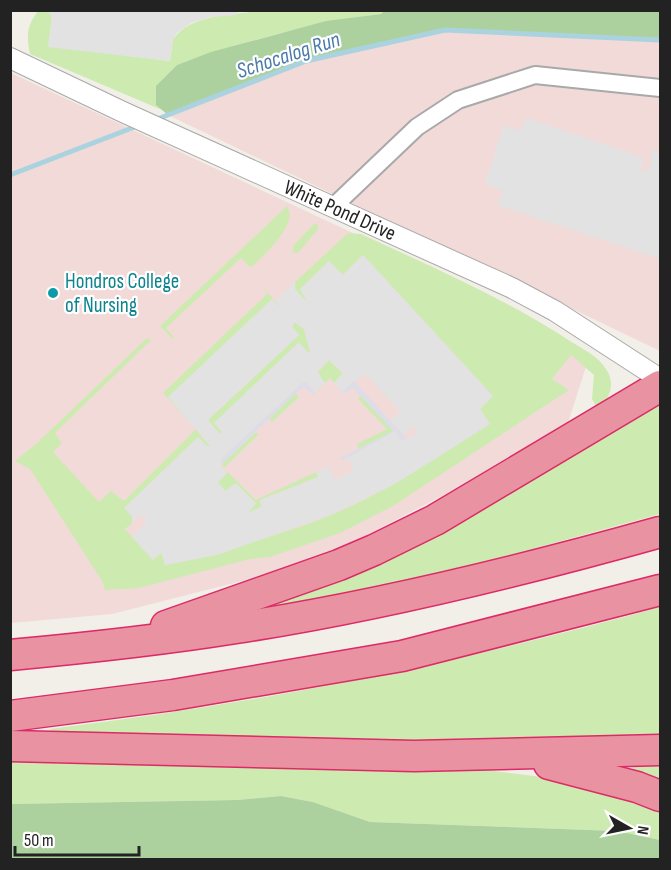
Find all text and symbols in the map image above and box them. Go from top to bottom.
water label: Schocalog Run [233,26,344,85]
street label: White Pond Drive [280,175,400,246]
place label: Hondros College of Nursing [65,269,179,318]
marker: Hondros College of Nursing [46,286,60,300]
north arrow [599,798,659,858]
scale bar [15,819,140,857]
text: N [632,824,652,836]
text: 50 m [24,830,54,851]

